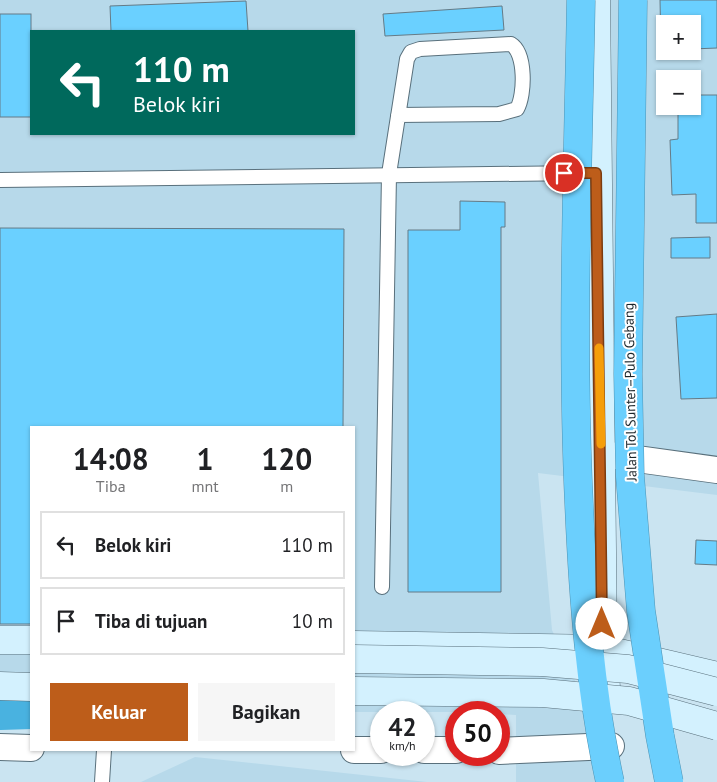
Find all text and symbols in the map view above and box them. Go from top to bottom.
map controls [656,15,701,115]
button: + [656,15,701,60]
text: 110 m [133,46,230,92]
icon: left [50,50,115,115]
button: − [656,70,701,115]
text: Belok kiri [133,90,221,118]
pin [543,152,585,194]
icon: arrive [550,159,578,187]
street label: Jalan Tol Sunter–Pulo Gebang [619,303,641,482]
text: 14:08 [73,439,149,478]
text: 1 [197,439,214,478]
text: 120 [261,439,312,478]
text: Tiba [96,476,126,496]
text: mnt [191,476,219,496]
text: m [280,476,293,496]
icon: left [52,531,80,559]
text: Belok kiri [95,533,171,557]
text: 110 m [281,533,333,557]
position arrow [575,597,627,649]
icon: arrive [52,607,80,635]
text: Tiba di tujuan [95,609,207,633]
text: 10 m [292,609,333,633]
button: Keluar [50,683,188,741]
button: Bagikan [198,683,335,741]
speed limit sign: 50 [445,701,510,766]
text: 42 [388,711,417,743]
text: km/h [389,738,416,753]

